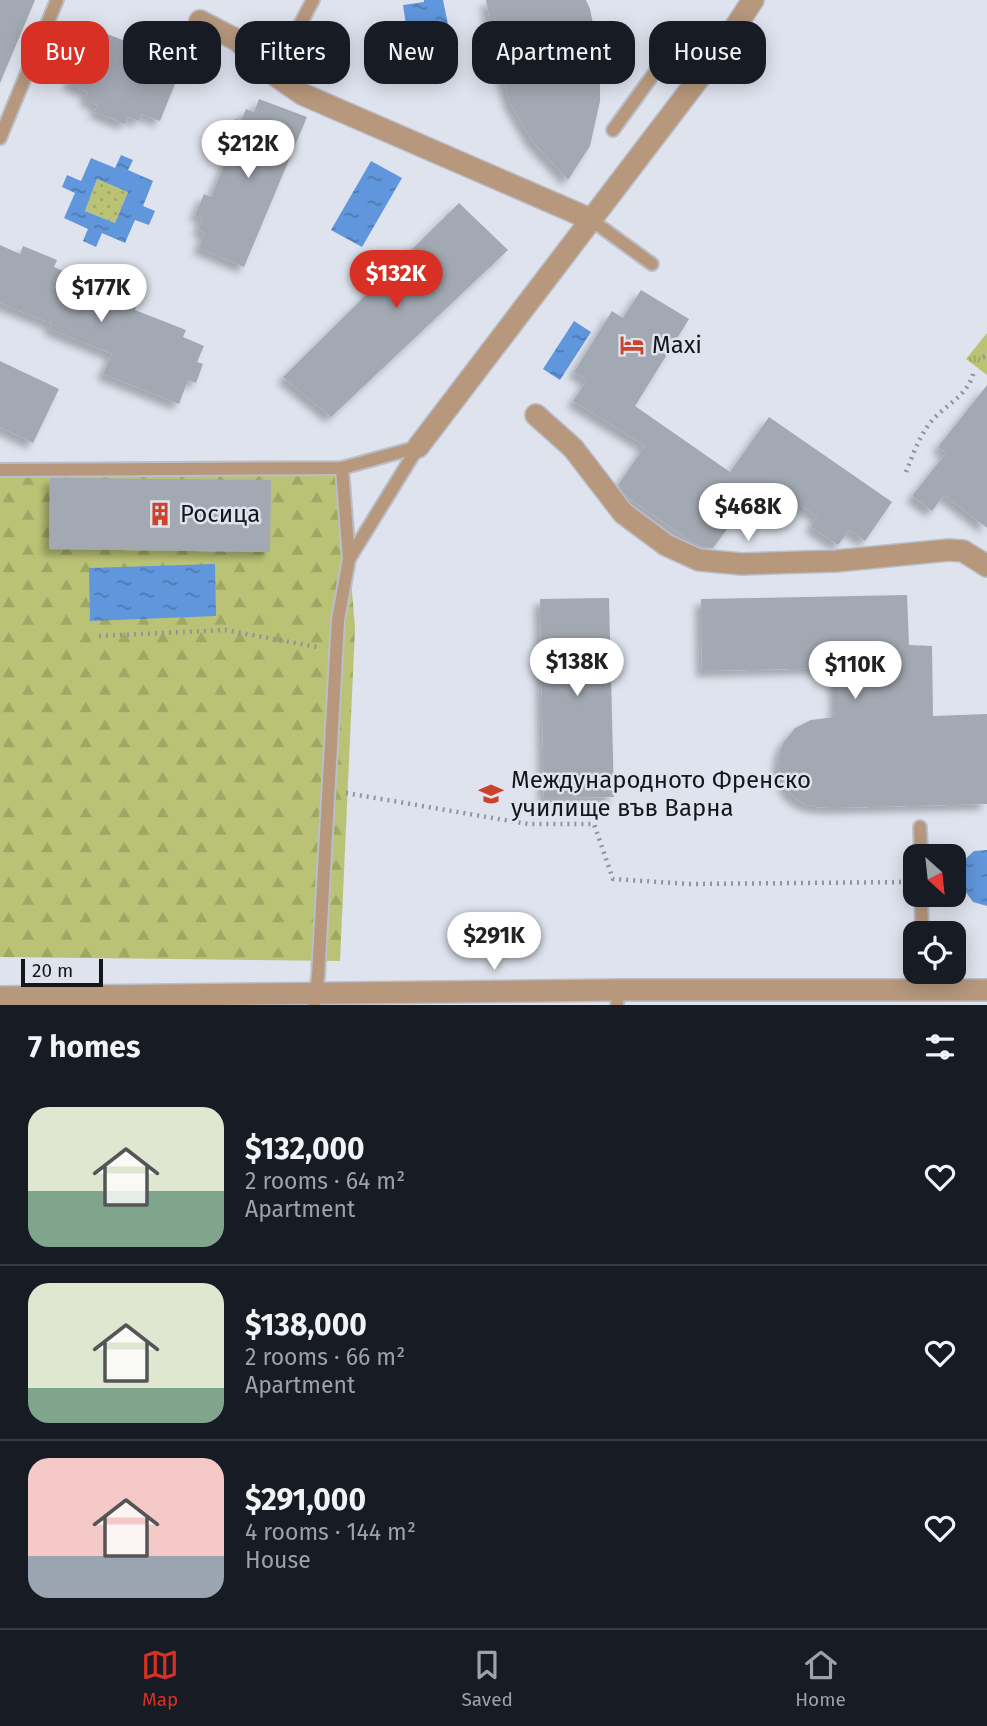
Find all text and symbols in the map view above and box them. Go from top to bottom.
chip: Buy [21,21,109,84]
chip: Rent [123,21,221,84]
chip: Filters [235,21,350,84]
chip: New [364,21,458,84]
chip: Apartment [472,21,635,84]
chip: House [649,21,766,84]
pin: $212K [199,120,297,180]
text: $212K [218,129,278,157]
pin: $132K [347,250,445,310]
text: $132K [366,259,426,287]
pin: $177K [52,264,150,324]
text: $177K [72,273,130,301]
hotel icon: Maxi [618,331,646,359]
place label: Maxi [652,331,702,359]
pin: $468K [699,484,797,543]
text: $468K [715,492,781,520]
building icon: Росица [146,500,174,528]
place label: Росица [180,500,260,528]
pin: $138K [528,638,626,698]
pin: $110K [806,642,904,701]
text: $138K [546,647,608,675]
text: $110K [825,650,885,678]
place label: Международното Френско училище във Варна [511,766,811,822]
school or university icon: Международното Френско училище във Варна [477,780,505,808]
north arrow [903,844,966,906]
map controls [903,844,966,984]
pin: $291K [445,912,543,972]
text: $291K [463,921,525,949]
button: locate [903,921,966,984]
scale bar [21,956,103,988]
text: 20 m [32,959,73,982]
icon: filters [921,1028,959,1066]
text: 7 homes [28,1029,140,1065]
text: $132,000 [245,1131,365,1167]
icon: home [84,1135,168,1219]
icon: heart [921,1158,959,1196]
text: 2 rooms · 64 m² [245,1167,405,1195]
text: Apartment [245,1195,355,1223]
text: $138,000 [245,1307,367,1343]
icon: home [84,1311,168,1395]
icon: heart [921,1334,959,1372]
text: 2 rooms · 66 m² [245,1343,405,1371]
text: Apartment [245,1371,355,1399]
text: $291,000 [245,1482,366,1518]
icon: home [84,1486,168,1570]
icon: heart [921,1509,959,1547]
text: 4 rooms · 144 m² [245,1518,416,1546]
text: House [245,1546,311,1574]
tab: Map [141,1646,179,1711]
tab: Saved [461,1646,513,1711]
tab: Home [795,1646,846,1711]

